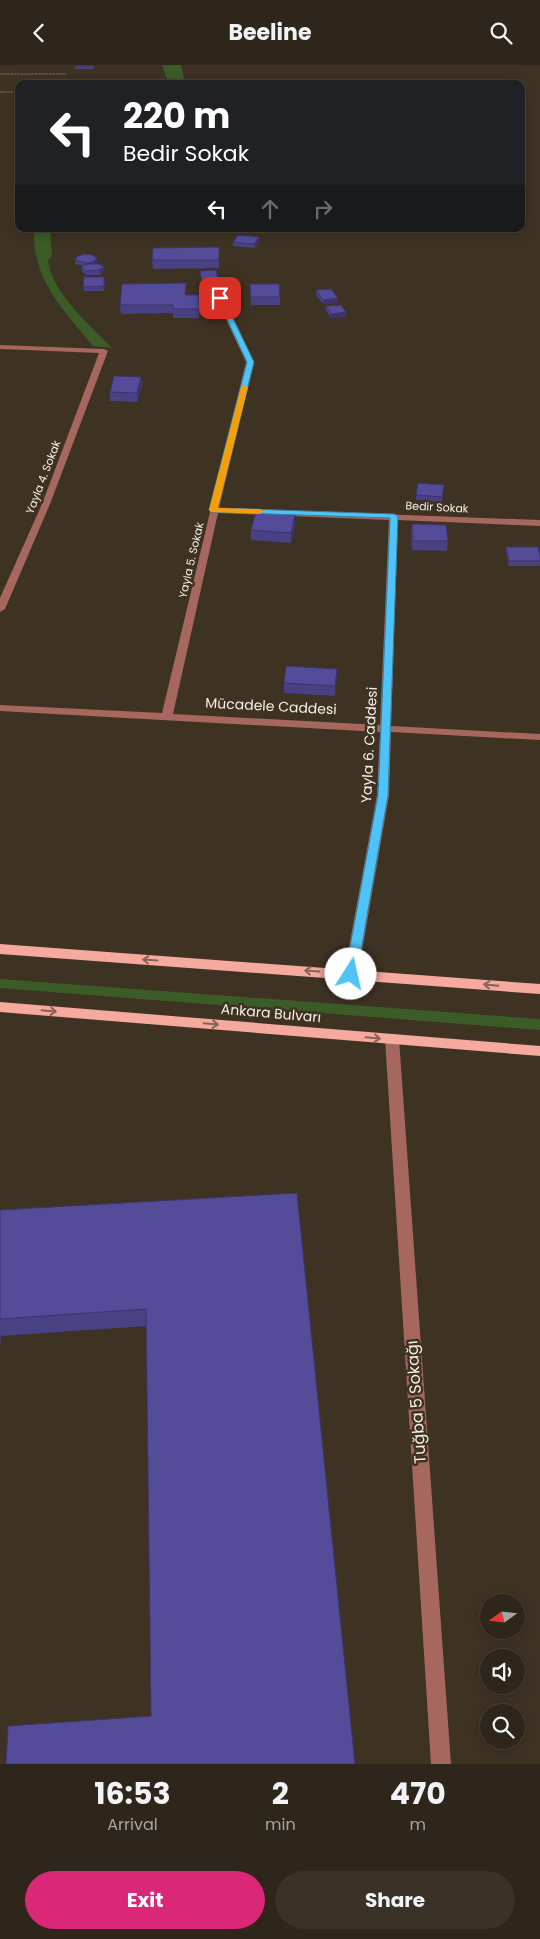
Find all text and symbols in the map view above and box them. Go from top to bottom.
text: Beeline [229,17,311,48]
icon: back [25,19,53,47]
icon: search [487,19,515,47]
text: 220 m [123,91,230,140]
icon: left [40,100,105,165]
text: Bedir Sokak [123,138,249,169]
icon: left [203,195,231,223]
icon: ahead [256,195,284,223]
icon: right [309,195,337,223]
pin [199,277,241,319]
icon: arrive [206,284,234,312]
street label: Yayla 4. Sokak [22,438,64,516]
street label: Bedir Sokak [405,497,469,517]
street label: Yayla 5. Sokak [174,520,208,600]
street label: Yayla 6. Caddesi [356,686,382,804]
street label: Mücadele Caddesi [205,693,337,719]
position arrow [324,947,376,999]
one-way arrow [142,955,158,964]
one-way arrow [304,966,320,976]
one-way arrow [484,980,500,990]
street label: Ankara Bulvarı [220,999,322,1027]
one-way arrow [40,1006,56,1016]
one-way arrow [202,1020,218,1029]
one-way arrow [364,1033,380,1042]
street label: Tuğba 5 Sokağı [400,1340,432,1464]
north arrow [480,1594,525,1639]
map controls [480,1594,525,1749]
button: sound [480,1649,525,1694]
button: search [480,1704,525,1749]
text: 16:53 [94,1772,171,1815]
text: 2 [272,1772,289,1815]
text: 470 [390,1772,446,1815]
text: Arrival [107,1813,158,1836]
text: min [265,1813,296,1836]
text: m [410,1813,426,1836]
button: Exit [25,1871,265,1929]
button: Share [275,1871,515,1929]

